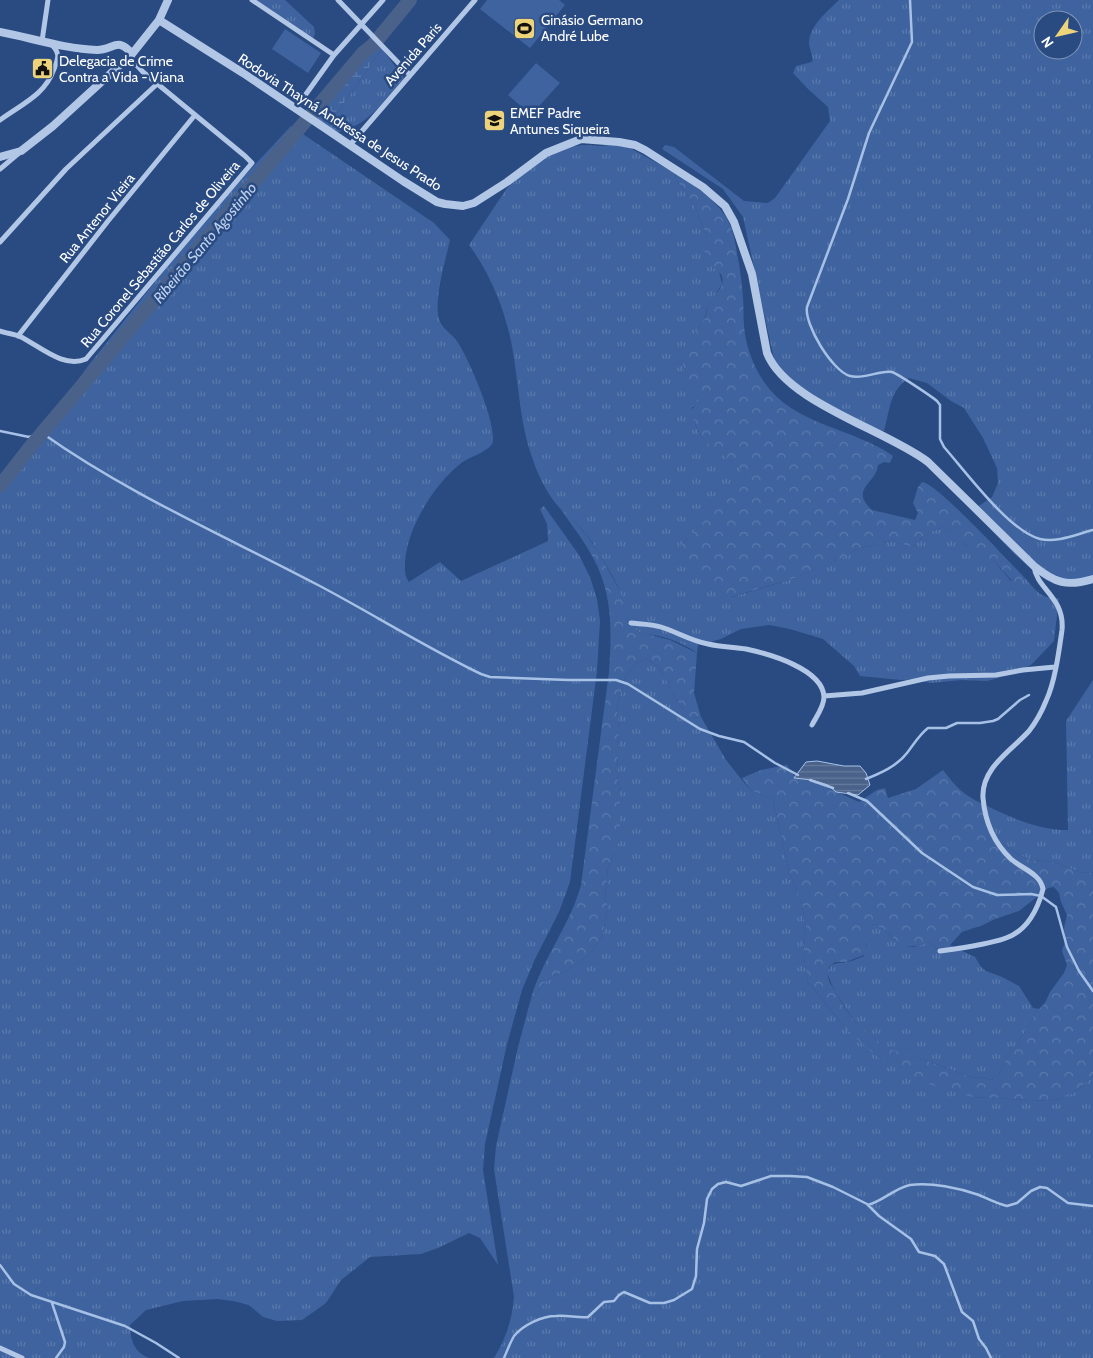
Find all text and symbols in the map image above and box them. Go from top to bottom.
north arrow [1033,10,1083,60]
place label: Ginásio Germano André Lube [541,11,643,45]
sports icon: Ginásio Germano André Lube [513,16,537,40]
street label: Avenida Paris [381,18,446,89]
text: N [1037,33,1057,51]
street label: Rodovia Thayná Andressa de Jesus Prado [235,49,446,195]
place label: Delegacia de Crime Contra a Vida - Viana [59,52,184,86]
public building icon: Delegacia de Crime Contra a Vida - Viana [31,57,55,81]
place label: EMEF Padre Antunes Siqueira [510,104,610,138]
school or university icon: EMEF Padre Antunes Siqueira [482,109,506,133]
street label: Rua Coronel Sebastião Carlos de Oliveira [76,157,244,351]
street label: Rua Antenor Vieira [55,169,139,266]
water label: Ribeirão Santo Agostinho [149,179,261,307]

